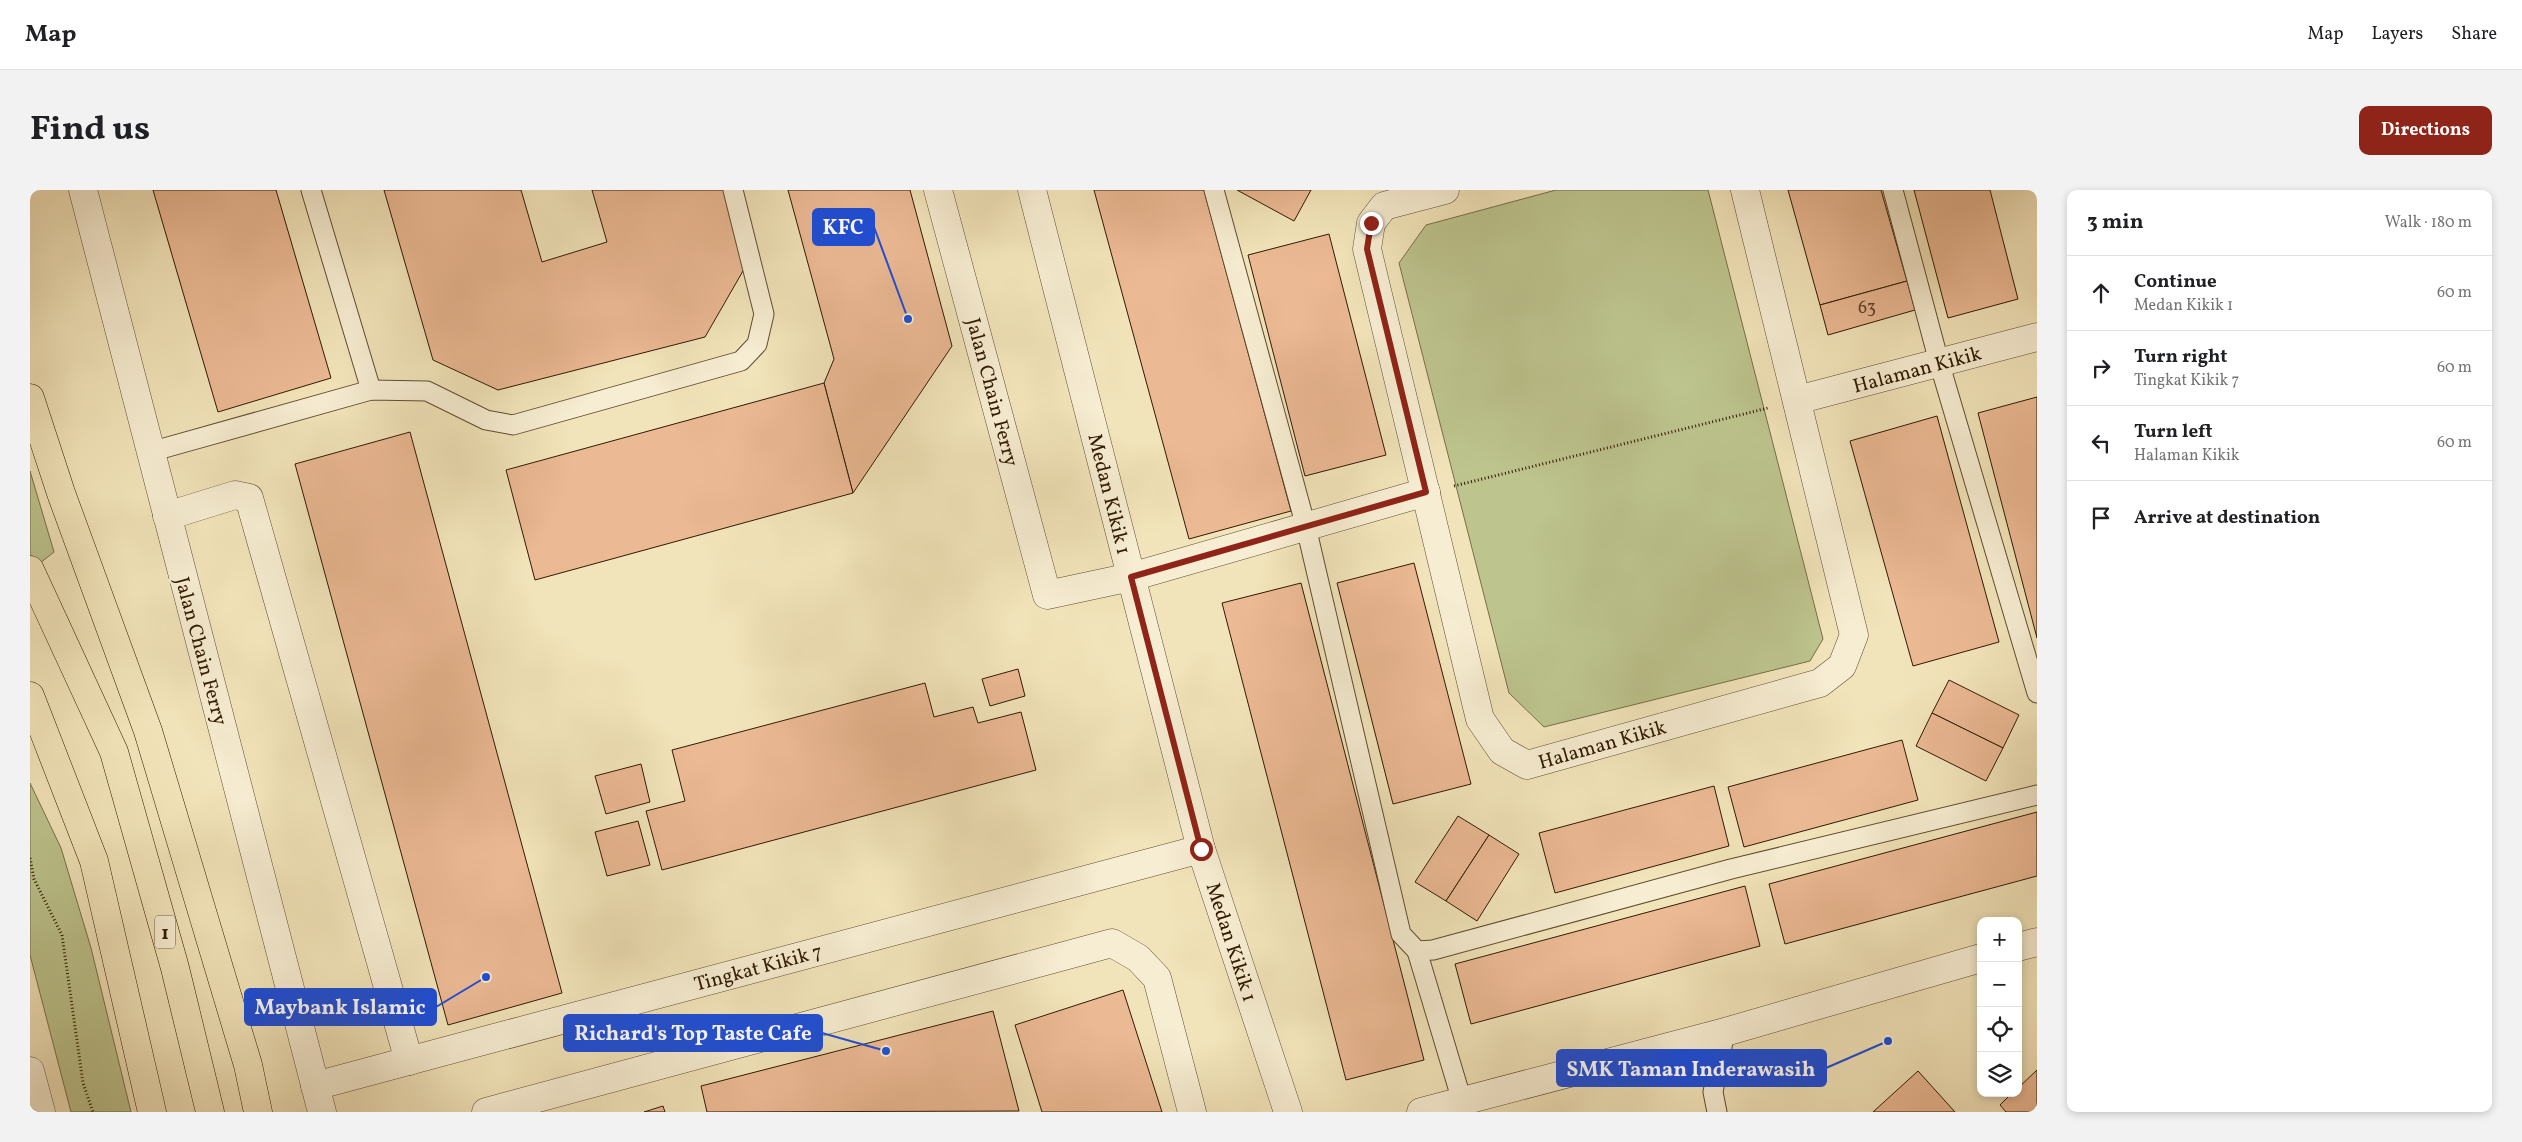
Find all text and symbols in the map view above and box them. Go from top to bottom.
text: Map [25,18,76,52]
text: Map [2307,22,2343,47]
text: Layers [2371,22,2423,47]
text: Share [2451,22,2497,47]
text: Find us [30,106,150,154]
button: Directions [2359,106,2492,155]
text: 3 min [2087,208,2143,237]
callout: KFC [813,209,874,245]
route end [1360,212,1383,235]
text: Walk · 180 m [2385,212,2472,234]
text: KFC [822,214,864,243]
text: Continue [2134,269,2217,295]
icon: ahead [2087,279,2115,307]
text: 60 m [2437,282,2472,304]
text: Medan Kikik 1 [2134,295,2233,317]
house number: 63 [1858,296,1876,321]
street label: Jalan Chain Ferry [958,315,1024,470]
street label: Halaman Kikik [1850,340,1985,402]
text: Turn right [2134,344,2227,370]
icon: right [2087,354,2115,382]
text: 60 m [2437,357,2472,379]
text: Tingkat Kikik 7 [2134,370,2239,392]
text: Turn left [2134,419,2213,445]
icon: left [2087,429,2115,457]
street label: Medan Kikik 1 [1079,431,1137,558]
text: 60 m [2437,432,2472,454]
text: Halaman Kikik [2134,445,2240,467]
icon: arrive [2087,504,2115,532]
text: Arrive at destination [2134,505,2320,531]
street label: Jalan Chain Ferry [167,574,233,729]
street label: Halaman Kikik [1535,714,1670,778]
route start [1190,838,1213,861]
street label: Medan Kikik 1 [1198,879,1263,1006]
road number: 1 [155,916,175,949]
map controls [1977,917,2022,1097]
button: + [1977,917,2022,962]
street label: Tingkat Kikik 7 [691,938,826,999]
button: − [1977,962,2022,1007]
callout: Maybank Islamic [245,989,436,1025]
text: Maybank Islamic [254,994,426,1023]
button: locate [1977,1007,2022,1052]
callout: Richard's Top Taste Cafe [564,1015,822,1051]
text: Richard's Top Taste Cafe [574,1020,812,1049]
callout: SMK Taman Inderawasih [1557,1050,1826,1086]
button: layers [1977,1052,2022,1097]
text: SMK Taman Inderawasih [1567,1056,1816,1085]

